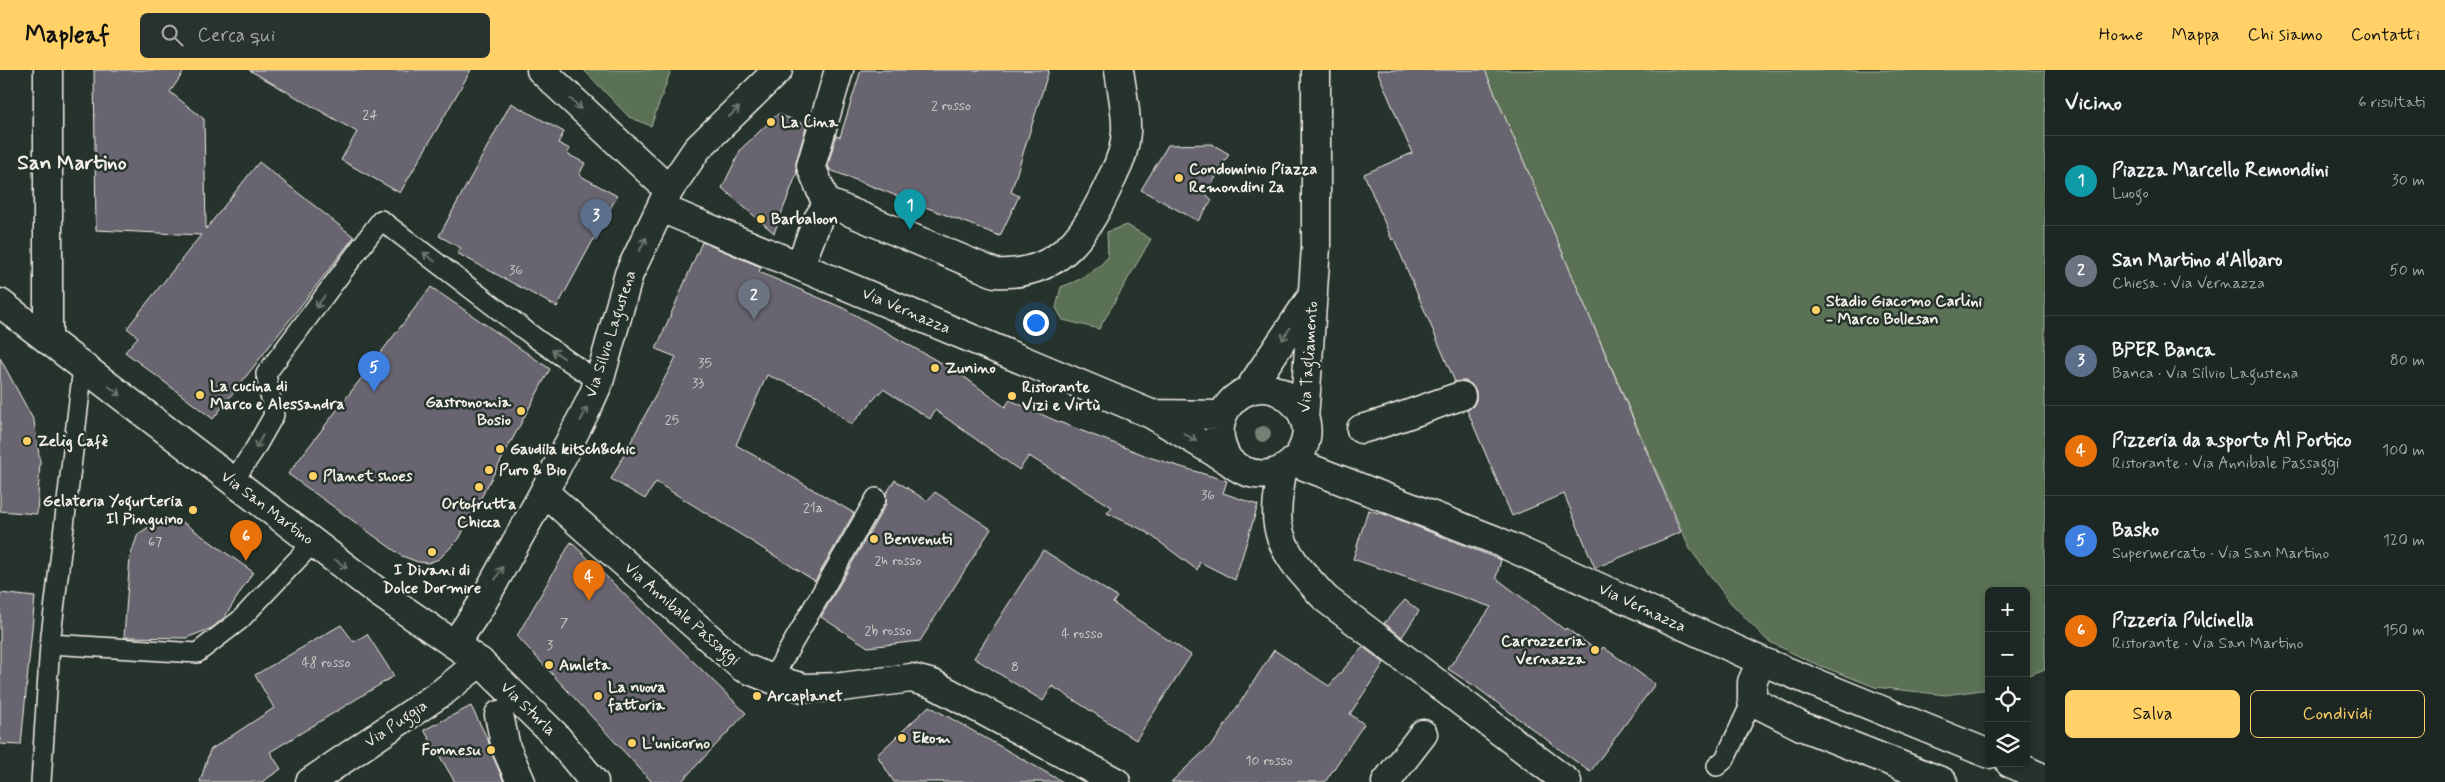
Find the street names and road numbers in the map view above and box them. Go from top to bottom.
street label: Via Silvio Lagustena [581,267,642,401]
street label: Via Vernazza [859,283,954,339]
street label: Via Tagliamento [1295,301,1324,414]
street label: Via San Martino [216,466,318,550]
street label: Via Annibale Passaggi [619,558,745,671]
street label: Via Vernazza [1595,579,1689,637]
street label: Via Sturla [496,677,560,741]
street label: Via Puggia [360,695,432,754]

